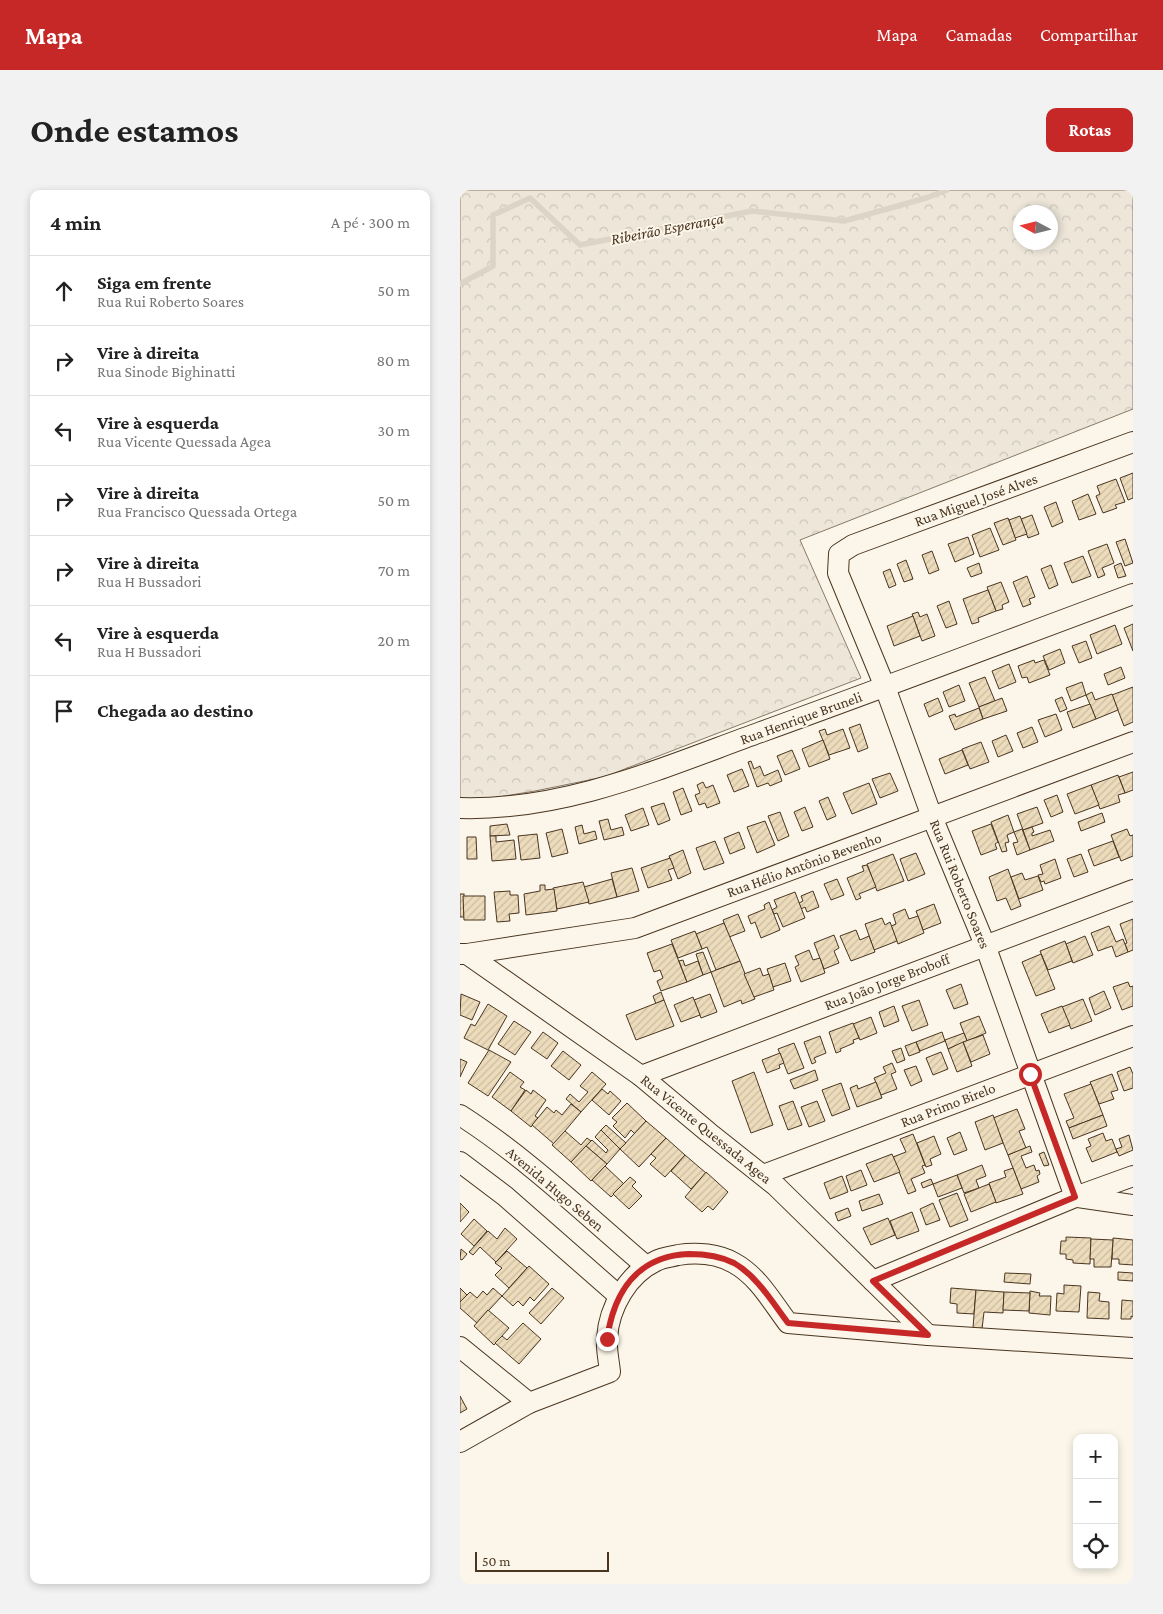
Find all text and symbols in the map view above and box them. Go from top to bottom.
text: Mapa [25,22,83,49]
text: Mapa [877,25,918,45]
text: Camadas [946,25,1012,45]
text: Compartilhar [1040,25,1138,45]
button: Rotas [1046,108,1133,152]
text: Onde estamos [30,111,239,150]
north arrow [1013,205,1058,250]
water label: Ribeirão Esperança [609,209,726,249]
text: 4 min [50,211,101,235]
text: A pé · 300 m [331,214,410,231]
text: Siga em frente [97,272,211,293]
icon: ahead [50,277,78,305]
text: 50 m [378,282,410,299]
text: Rua Rui Roberto Soares [97,293,244,310]
text: Vire à direita [97,342,199,363]
icon: right [50,347,78,375]
text: 80 m [376,352,410,369]
text: Rua Sinode Bighinatti [97,363,235,380]
text: Vire à esquerda [97,412,219,433]
icon: left [50,417,78,445]
text: 30 m [378,422,410,439]
text: Rua Vicente Quessada Agea [97,433,271,450]
street label: Rua Miguel José Alves [912,470,1040,531]
text: Vire à direita [97,482,199,503]
icon: right [50,487,78,515]
text: 50 m [378,492,410,509]
text: Rua Francisco Quessada Ortega [97,503,297,520]
text: Vire à direita [97,552,199,573]
icon: right [50,557,78,585]
text: 70 m [378,562,410,579]
text: Rua H Bussadori [97,573,202,590]
text: Vire à esquerda [97,622,219,643]
icon: left [50,627,78,655]
text: 20 m [377,632,410,649]
text: Rua H Bussadori [97,643,202,660]
street label: Rua Henrique Bruneli [738,688,865,748]
icon: arrive [50,697,78,725]
text: Chegada ao destino [97,700,253,721]
street label: Rua Rui Roberto Soares [927,817,993,951]
street label: Rua Hélio Antônio Bevenho [725,830,883,900]
street label: Rua João Jorge Broboff [822,950,954,1014]
route start [1019,1063,1042,1086]
street label: Rua Vicente Quessada Agea [637,1071,775,1187]
street label: Rua Primo Birelo [898,1080,998,1130]
street label: Avenida Hugo Seben [502,1144,607,1235]
route end [596,1328,619,1351]
map controls [1073,1434,1118,1569]
button: + [1073,1434,1118,1479]
button: − [1073,1479,1118,1524]
button: locate [1073,1524,1118,1569]
scale bar [475,1549,609,1572]
text: 50 m [482,1553,510,1569]

